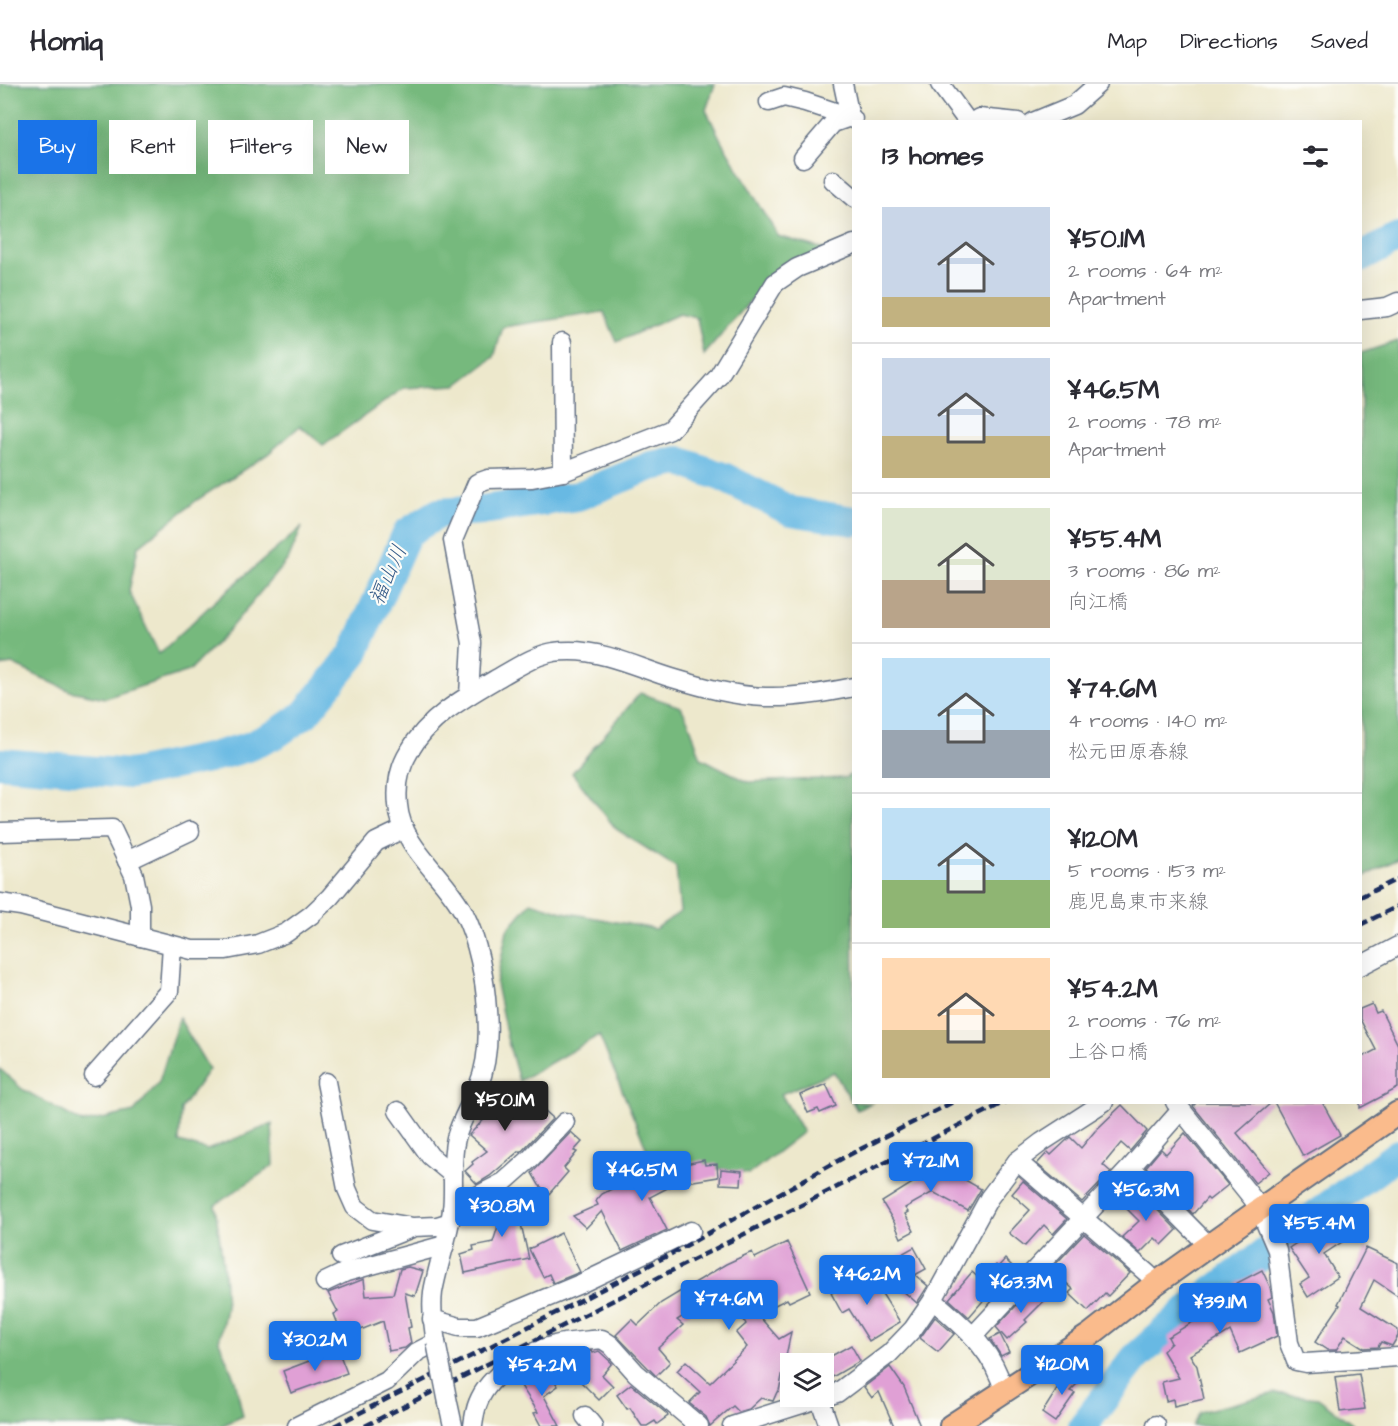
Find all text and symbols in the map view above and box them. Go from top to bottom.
text: Homiq [30,22,103,61]
text: Map [1107,27,1147,56]
text: Directions [1180,27,1278,56]
text: Saved [1311,27,1368,56]
chip: Buy [18,120,97,174]
chip: Rent [109,120,196,174]
chip: Filters [208,120,313,174]
chip: New [325,120,409,174]
text: 13 homes [882,138,984,174]
icon: filters [1299,140,1332,173]
text: ¥50.1M [1068,221,1145,257]
icon: home [930,231,1002,303]
text: 2 rooms · 64 m² [1068,257,1223,285]
text: Apartment [1068,285,1166,313]
text: ¥46.5M [1068,372,1159,408]
icon: home [930,382,1002,454]
text: 2 rooms · 78 m² [1068,408,1222,436]
text: Apartment [1068,436,1166,464]
text: ¥55.4M [1068,521,1162,557]
icon: home [930,532,1002,604]
water label: 福山川 [362,540,414,610]
text: 3 rooms · 86 m² [1068,557,1221,585]
text: 向江橋 [1068,588,1128,616]
text: ¥74.6M [1068,671,1157,707]
icon: home [930,682,1002,754]
text: 4 rooms · 140 m² [1068,707,1227,735]
text: 松元田原春線 [1068,738,1188,766]
text: ¥120M [1068,821,1138,857]
icon: home [930,832,1002,904]
text: 5 rooms · 153 m² [1068,857,1226,885]
text: 鹿児島東市来線 [1068,888,1208,916]
text: ¥54.2M [1068,971,1158,1007]
icon: home [930,982,1002,1054]
text: 2 rooms · 76 m² [1068,1007,1221,1035]
text: 上谷口橋 [1068,1038,1148,1066]
pin: ¥50.1M [456,1081,554,1132]
text: ¥50.1M [475,1086,535,1114]
pin: ¥72.1M [882,1142,980,1193]
text: ¥72.1M [903,1147,959,1175]
pin: ¥46.5M [593,1151,691,1202]
text: ¥46.5M [607,1156,677,1184]
pin: ¥56.3M [1097,1171,1195,1222]
text: ¥56.3M [1113,1176,1179,1204]
pin: ¥30.8M [453,1187,551,1238]
text: ¥30.8M [469,1192,535,1220]
pin: ¥55.4M [1270,1204,1368,1255]
text: ¥55.4M [1283,1209,1355,1237]
pin: ¥46.2M [818,1255,916,1306]
text: ¥46.2M [833,1260,901,1288]
pin: ¥63.3M [972,1263,1070,1314]
text: ¥63.3M [990,1268,1052,1296]
pin: ¥74.6M [680,1280,778,1331]
pin: ¥39.1M [1171,1283,1269,1334]
text: ¥74.6M [695,1285,763,1313]
text: ¥39.1M [1193,1288,1247,1316]
pin: ¥30.2M [266,1321,364,1372]
text: ¥30.2M [283,1326,347,1354]
pin: ¥120M [1020,1345,1104,1396]
pin: ¥54.2M [493,1346,591,1397]
text: ¥120M [1035,1350,1089,1378]
text: ¥54.2M [507,1351,577,1379]
map controls [780,1353,834,1407]
button: layers [780,1353,834,1407]

